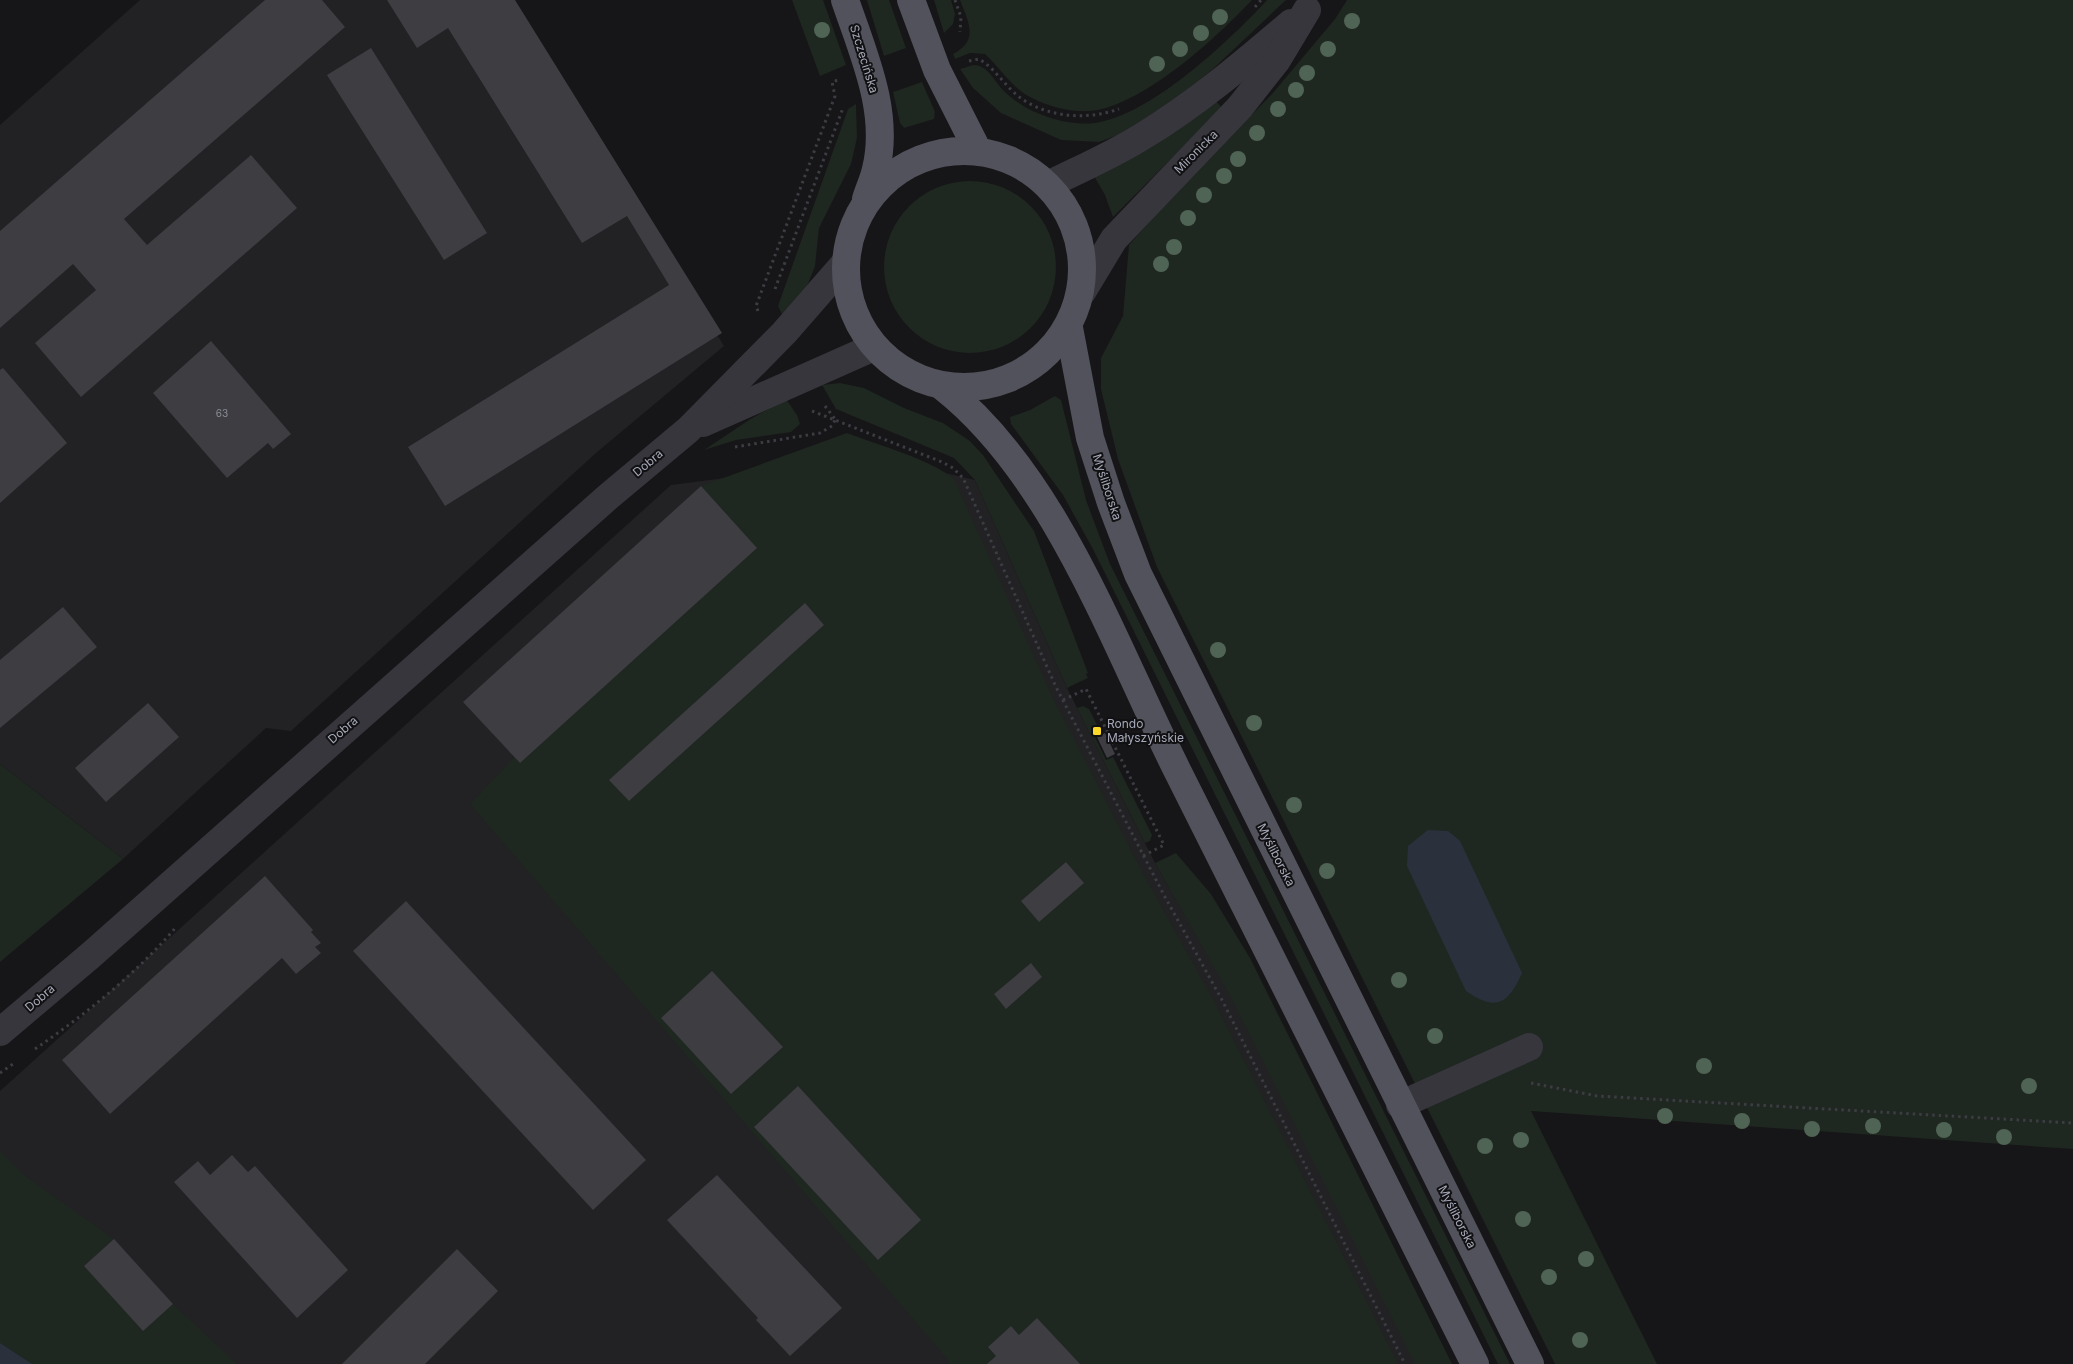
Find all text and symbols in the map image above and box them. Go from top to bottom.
street label: Szczecińska [847,23,882,95]
street label: Mironicka [1171,127,1221,177]
house number: 63 [216,407,228,419]
street label: Dobra [630,446,666,479]
street label: Myśliborska [1090,452,1125,522]
street label: Dobra [325,713,361,747]
place label: Rondo Małyszyńskie [1107,716,1184,745]
marker: Rondo Małyszyńskie [1091,725,1103,737]
street label: Myśliborska [1254,821,1299,889]
street label: Dobra [22,981,58,1015]
street label: Myśliborska [1435,1183,1480,1251]

